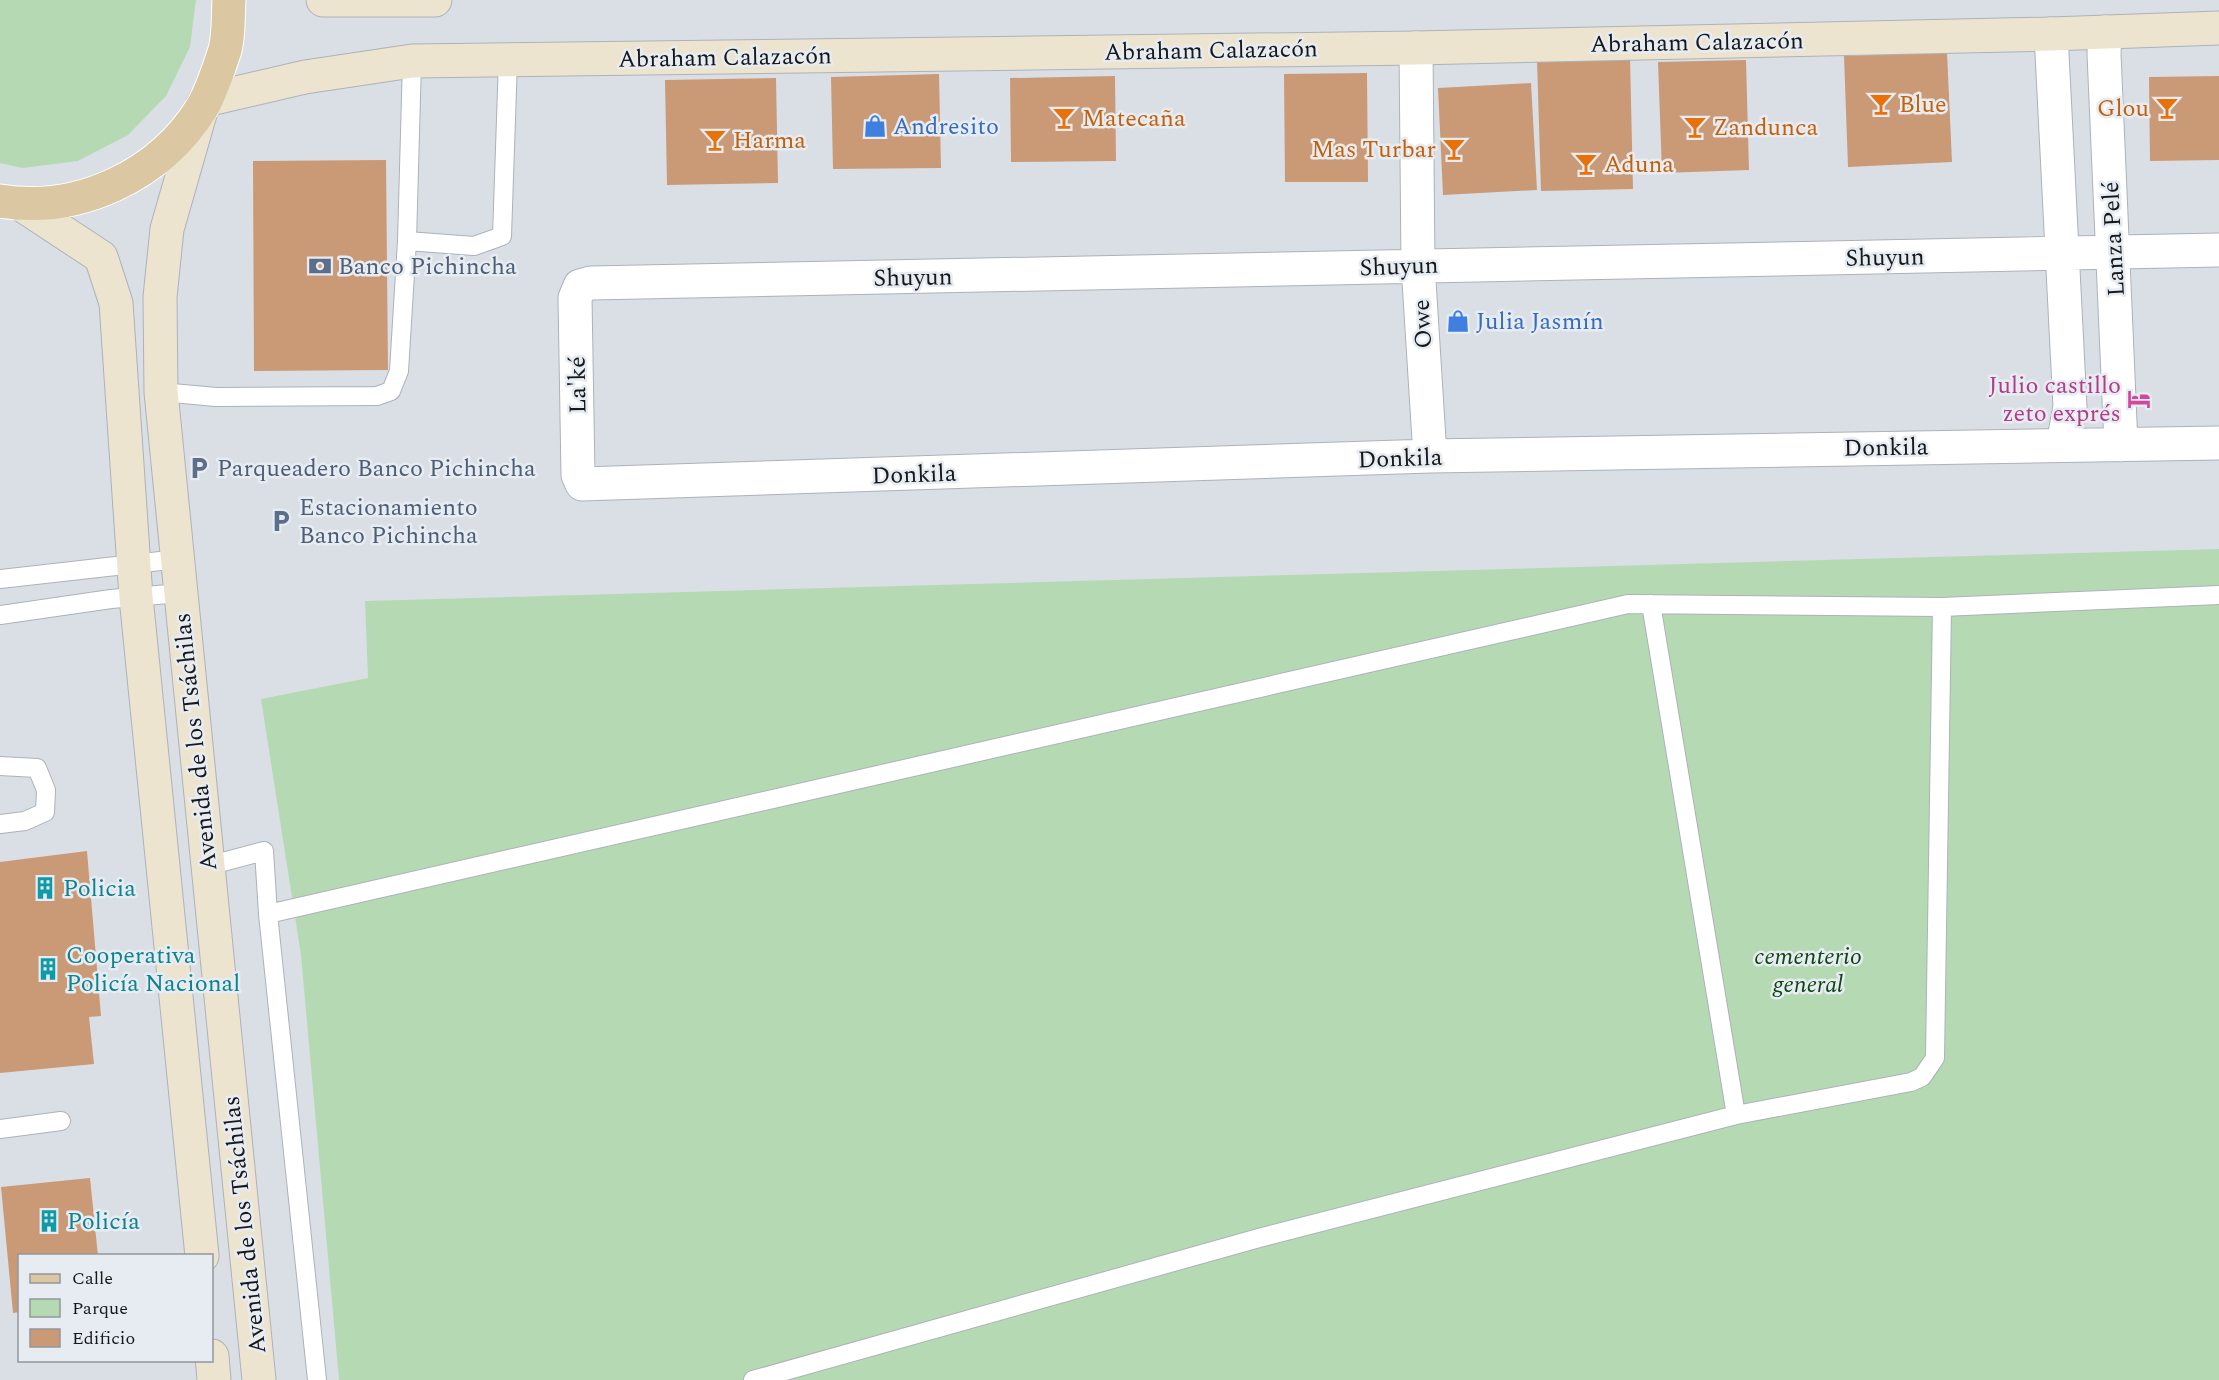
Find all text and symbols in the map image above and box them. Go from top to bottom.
street label: Abraham Calazacón [1590,23,1804,63]
street label: Abraham Calazacón [1104,31,1318,71]
street label: Abraham Calazacón [618,38,832,78]
place label: Blue [1899,87,1947,123]
bar icon: Blue [1868,91,1894,117]
place label: Glou [2097,91,2149,127]
bar icon: Glou [2154,95,2180,121]
place label: Matecaña [1082,101,1186,137]
bar icon: Matecaña [1051,105,1077,131]
place label: Andresito [893,109,999,145]
place label: Zandunca [1713,110,1819,146]
shop icon: Andresito [862,113,888,139]
bar icon: Zandunca [1682,114,1708,140]
place label: Harma [733,123,806,159]
bar icon: Harma [702,127,728,153]
place label: Mas Turbar [1311,132,1436,168]
bar icon: Mas Turbar [1441,136,1467,162]
place label: Aduna [1604,147,1674,183]
bar icon: Aduna [1573,151,1599,177]
street label: Lanza Pelé [2093,180,2135,297]
street label: Shuyun [1845,239,1925,277]
street label: Shuyun [1359,248,1439,286]
place label: Banco Pichincha [338,249,517,285]
bank icon: Banco Pichincha [307,253,333,279]
street label: Shuyun [873,259,953,297]
street label: Owe [1404,298,1442,350]
place label: Julia Jasmín [1476,304,1604,340]
shop icon: Julia Jasmín [1445,308,1471,334]
street label: La'ké [560,356,596,414]
place label: Julio castillo zeto exprés [1988,368,2121,432]
hotel icon: Julio castillo zeto exprés [2126,386,2152,412]
street label: Donkila [1843,429,1929,467]
street label: Donkila [1357,440,1443,478]
place label: Parqueadero Banco Pichincha [217,451,536,487]
parking icon: Parqueadero Banco Pichincha [186,455,212,481]
street label: Donkila [871,456,957,494]
place label: Estacionamiento Banco Pichincha [299,490,478,554]
parking icon: Estacionamiento Banco Pichincha [268,508,294,534]
street label: Avenida de los Tsáchilas [165,611,227,873]
place label: Policia [63,871,136,907]
building icon: Policia [32,875,58,901]
place label: Cooperativa Policía Nacional [66,938,240,1002]
park label: cementerio general [1754,939,1862,1003]
building icon: Cooperativa Policía Nacional [35,956,61,982]
street label: Avenida de los Tsáchilas [214,1094,276,1356]
place label: Policía [67,1204,140,1240]
building icon: Policía [36,1208,62,1234]
legend [18,1254,213,1362]
text: Calle [72,1265,113,1292]
text: Parque [72,1295,128,1322]
text: Edificio [72,1325,135,1352]

